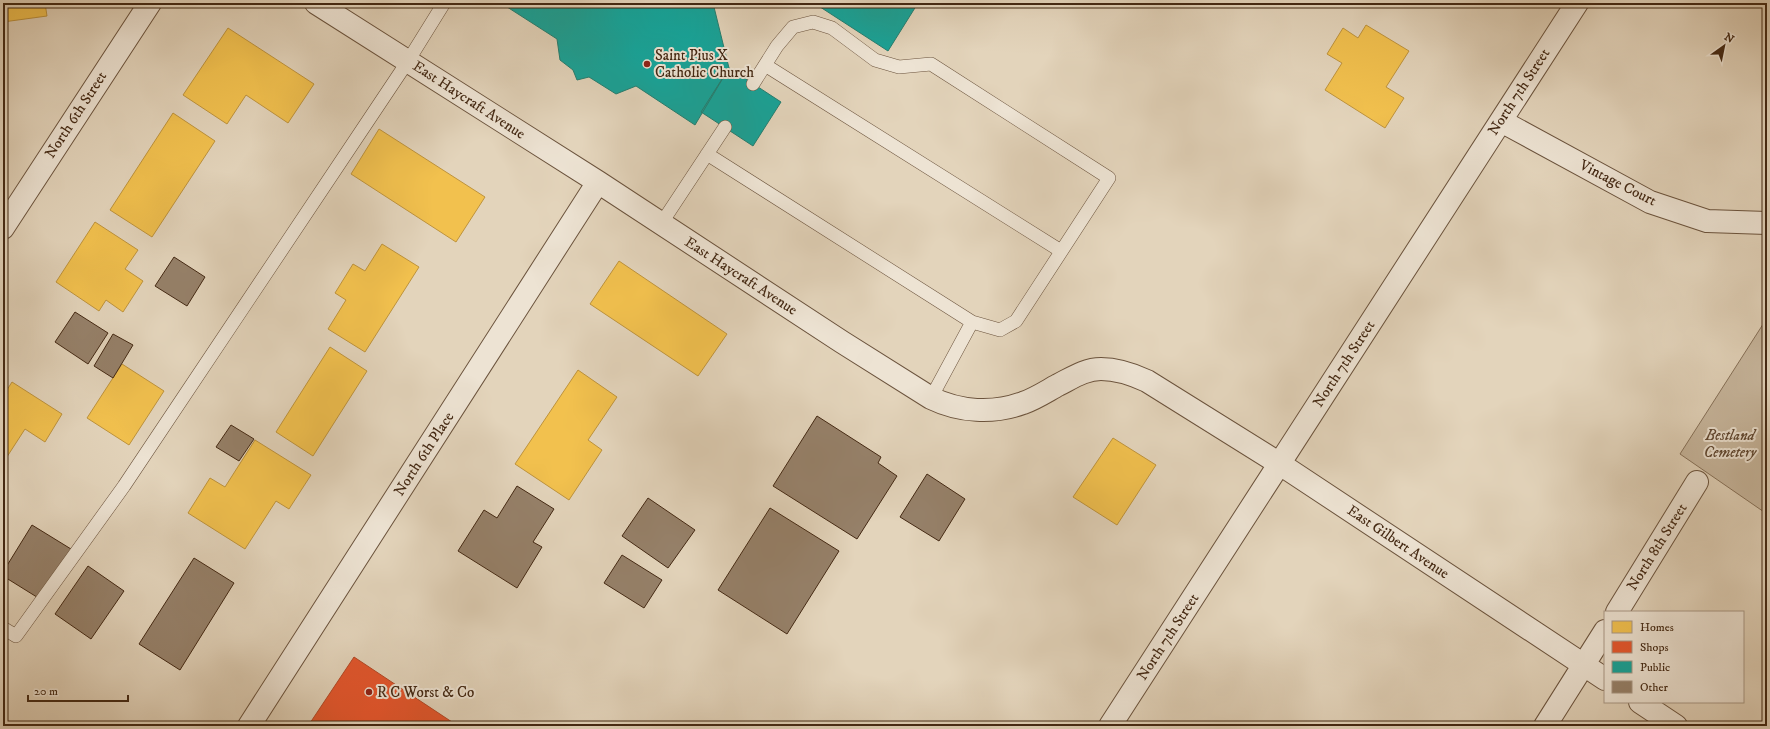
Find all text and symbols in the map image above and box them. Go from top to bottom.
north arrow [1704,26,1744,66]
text: N [1721,30,1737,47]
street label: North 7th Street [1484,45,1554,139]
place label: Saint Pius X Catholic Church [655,46,754,82]
street label: East Haycraft Avenue [409,57,529,143]
marker: Saint Pius X Catholic Church [642,59,652,69]
street label: North 6th Street [41,68,111,162]
street label: Vintage Court [1575,155,1660,211]
street label: East Haycraft Avenue [681,233,801,319]
street label: North 7th Street [1309,317,1379,411]
street label: North 6th Place [390,408,458,500]
park label: Bestland Cemetery [1704,426,1757,462]
street label: North 8th Street [1623,500,1692,594]
street label: East Gilbert Avenue [1343,501,1453,583]
street label: North 7th Street [1133,590,1203,684]
legend [1604,611,1744,703]
text: Homes [1640,620,1674,635]
text: Shops [1640,640,1668,655]
text: Public [1640,660,1670,675]
scale bar [28,677,128,703]
text: Other [1640,680,1669,695]
place label: R C Worst & Co [377,683,474,702]
text: 20 m [34,684,58,699]
marker: R C Worst & Co [364,687,374,697]

